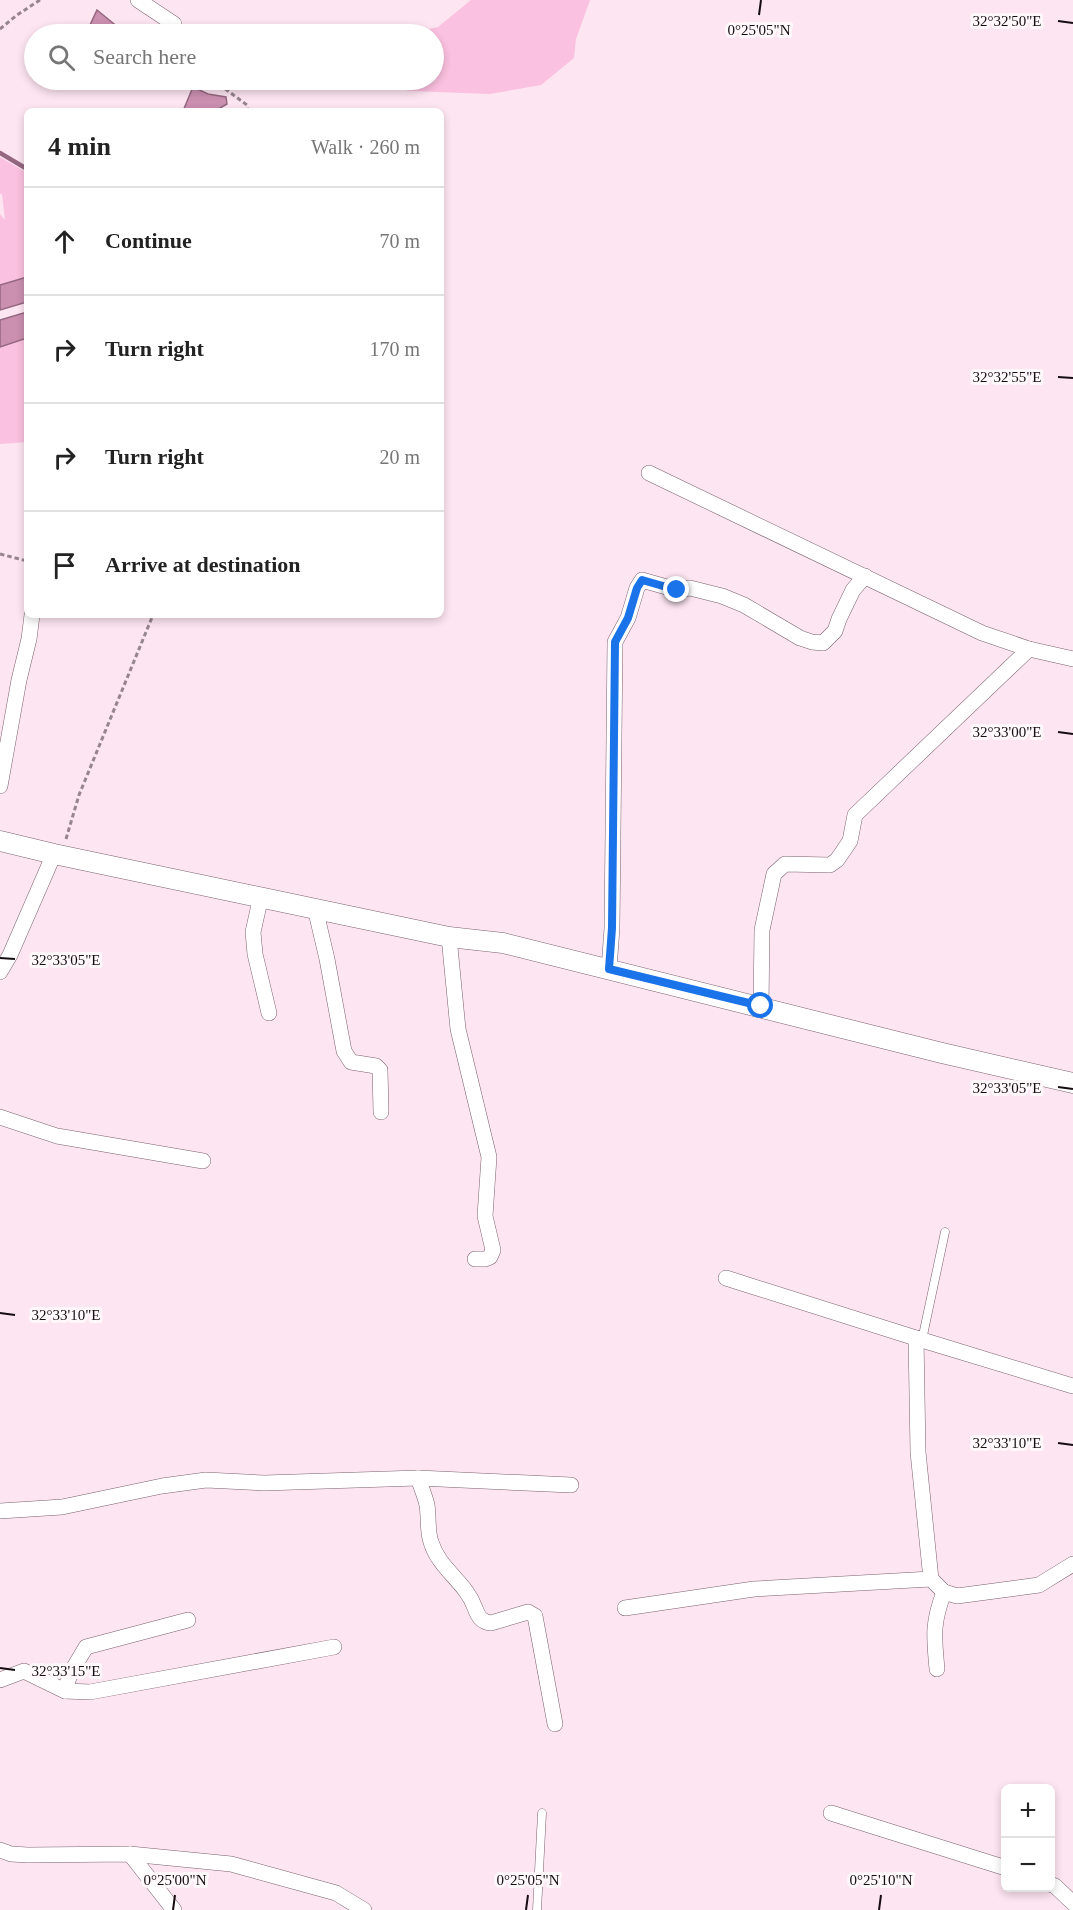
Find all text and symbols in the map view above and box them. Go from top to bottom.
text: 32°32'50"E [973,13,1042,29]
text: 0°25'05"N [727,22,791,38]
search box [24,24,444,90]
icon: search [45,41,78,74]
text: Search here [93,44,196,69]
text: 4 min [48,132,111,161]
text: Walk · 260 m [311,136,420,158]
icon: ahead [48,225,81,258]
text: Continue [105,228,192,253]
text: 70 m [379,230,420,252]
icon: right [48,333,81,366]
text: Turn right [105,336,204,361]
text: 170 m [369,338,420,360]
text: 32°32'55"E [973,369,1042,385]
icon: right [48,441,81,474]
text: Turn right [105,444,204,469]
text: 20 m [379,446,420,468]
icon: arrive [48,549,81,582]
text: Arrive at destination [105,552,301,577]
route end [663,576,689,602]
text: 32°33'00"E [973,724,1042,740]
text: 32°33'05"E [32,952,101,968]
route start [747,992,773,1018]
text: 32°33'05"E [973,1080,1042,1096]
text: 32°33'10"E [32,1307,101,1323]
text: 32°33'10"E [973,1435,1042,1451]
text: 32°33'15"E [32,1663,101,1679]
map controls [1001,1784,1055,1892]
button: + [1001,1784,1055,1838]
button: − [1001,1838,1055,1892]
text: 0°25'00"N [143,1872,207,1888]
text: 0°25'05"N [496,1872,560,1888]
text: 0°25'10"N [849,1872,913,1888]

